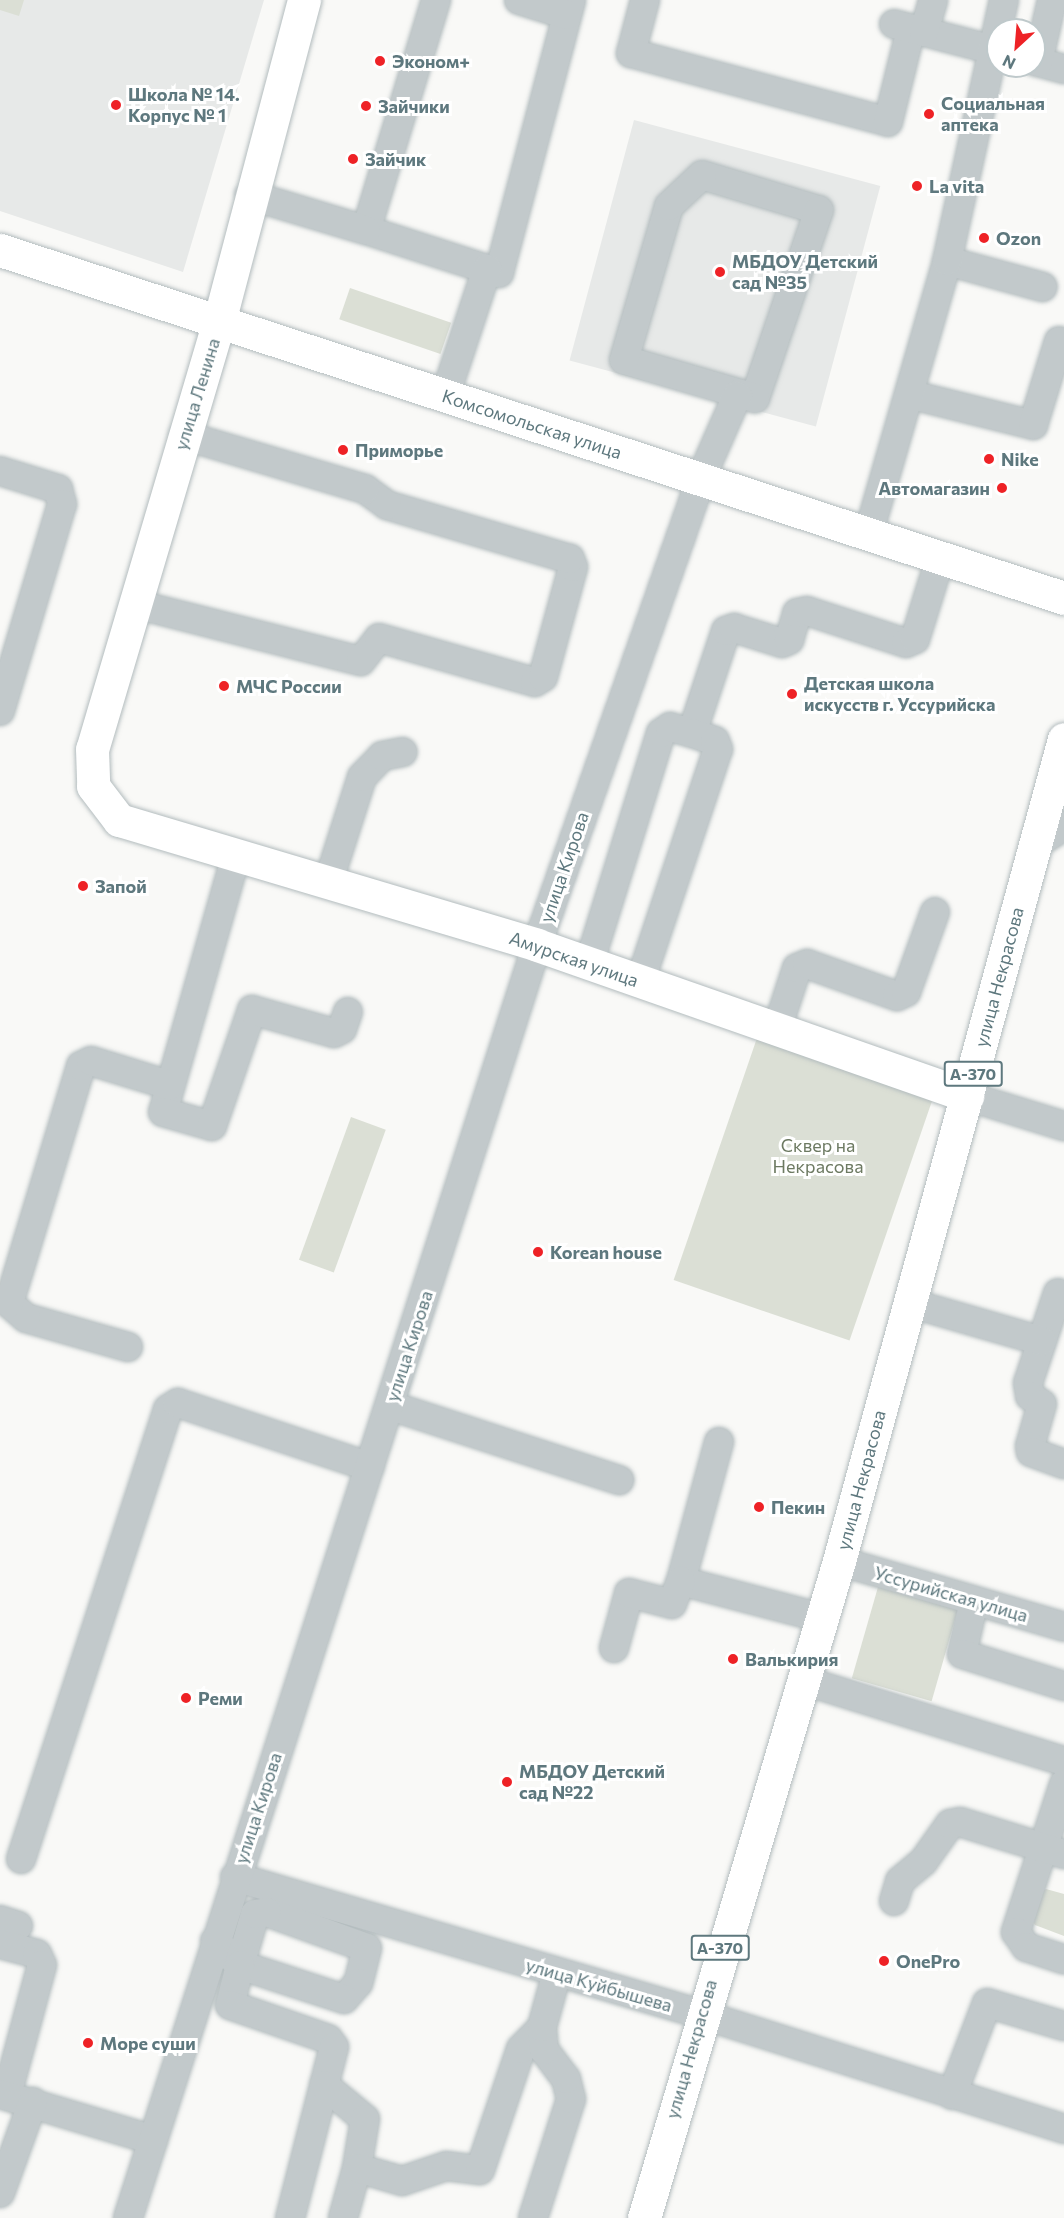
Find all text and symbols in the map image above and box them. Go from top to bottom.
north arrow [986,18,1046,78]
place label: Эконом+ [392,50,470,72]
text: N [999,52,1018,74]
marker: Эконом+ [373,54,387,68]
place label: Школа № 14. Корпус № 1 [128,84,240,127]
place label: Социальная аптека [941,93,1045,136]
place label: Зайчики [378,95,450,117]
marker: Школа № 14. Корпус № 1 [109,98,123,112]
marker: Зайчики [359,99,373,113]
marker: Социальная аптека [922,107,936,121]
place label: Зайчик [365,148,426,170]
marker: Зайчик [346,152,360,166]
place label: La vita [929,175,984,197]
marker: La vita [910,179,924,193]
place label: Ozon [996,227,1041,249]
marker: Ozon [977,231,991,245]
place label: МБДОУ Детский сад №35 [732,251,878,294]
marker: МБДОУ Детский сад №35 [713,265,727,279]
street label: улица Ленина [170,335,224,453]
street label: Комсомольская улица [439,385,625,463]
place label: Приморье [355,439,443,461]
marker: Приморье [336,443,350,457]
place label: Nike [1001,448,1039,470]
marker: Nike [982,452,996,466]
place label: Автомагазин [878,477,990,499]
marker: Автомагазин [995,481,1009,495]
place label: Детская школа искусств г. Уссурийска [804,673,995,716]
place label: МЧС России [236,675,342,697]
marker: МЧС России [217,679,231,693]
marker: Детская школа искусств г. Уссурийска [785,687,799,701]
street label: улица Кирова [535,809,593,925]
place label: Запой [95,875,147,897]
marker: Запой [76,879,90,893]
street label: улица Некрасова [970,905,1028,1049]
street label: Амурская улица [507,927,641,991]
road number: А-370 [943,1061,1003,1087]
park label: Сквер на Некрасова [772,1135,864,1178]
place label: Korean house [550,1241,662,1263]
marker: Korean house [531,1245,545,1259]
street label: улица Кирова [381,1288,437,1404]
street label: улица Некрасова [832,1408,890,1552]
place label: Пекин [771,1496,825,1518]
marker: Пекин [752,1500,766,1514]
street label: Уссурийская улица [872,1562,1030,1626]
place label: Валькирия [745,1648,838,1670]
marker: Валькирия [726,1652,740,1666]
place label: Реми [198,1687,243,1709]
marker: Реми [179,1691,193,1705]
street label: улица Кирова [230,1750,286,1866]
place label: МБДОУ Детский сад №22 [519,1761,665,1804]
marker: МБДОУ Детский сад №22 [500,1775,514,1789]
road number: А-370 [690,1935,750,1961]
place label: OnePro [896,1950,960,1972]
street label: улица Куйбышева [523,1954,675,2016]
marker: OnePro [877,1954,891,1968]
street label: улица Некрасова [661,1977,721,2121]
place label: Море суши [100,2032,196,2054]
marker: Море суши [81,2036,95,2050]

